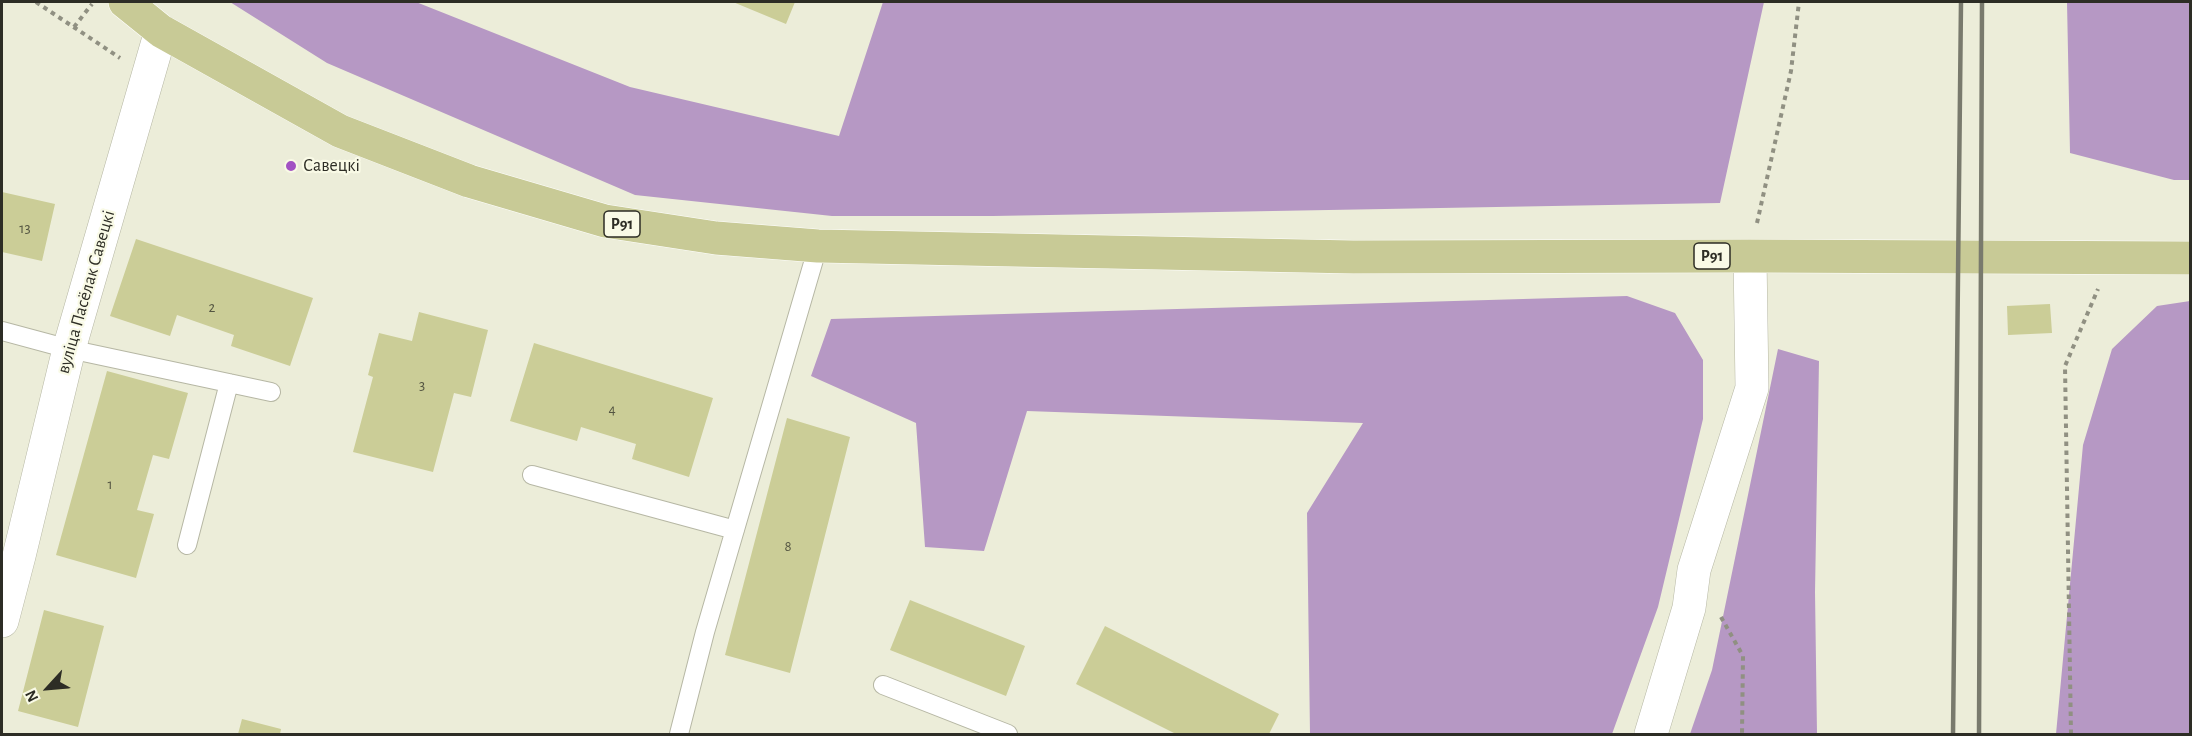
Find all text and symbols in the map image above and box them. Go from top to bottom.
place label: Савецкі [303,155,360,177]
marker: Савецкі [284,159,298,173]
street label: вуліца Пасёлак Савецкі [52,208,120,376]
road number: Р91 [604,211,640,237]
house number: 13 [19,219,31,237]
road number: Р91 [1694,243,1730,269]
house number: 2 [209,298,215,316]
house number: 3 [419,376,425,394]
house number: 4 [608,400,616,418]
house number: 1 [107,475,113,493]
house number: 8 [784,537,792,555]
north arrow [18,658,78,718]
text: N [22,687,41,704]

